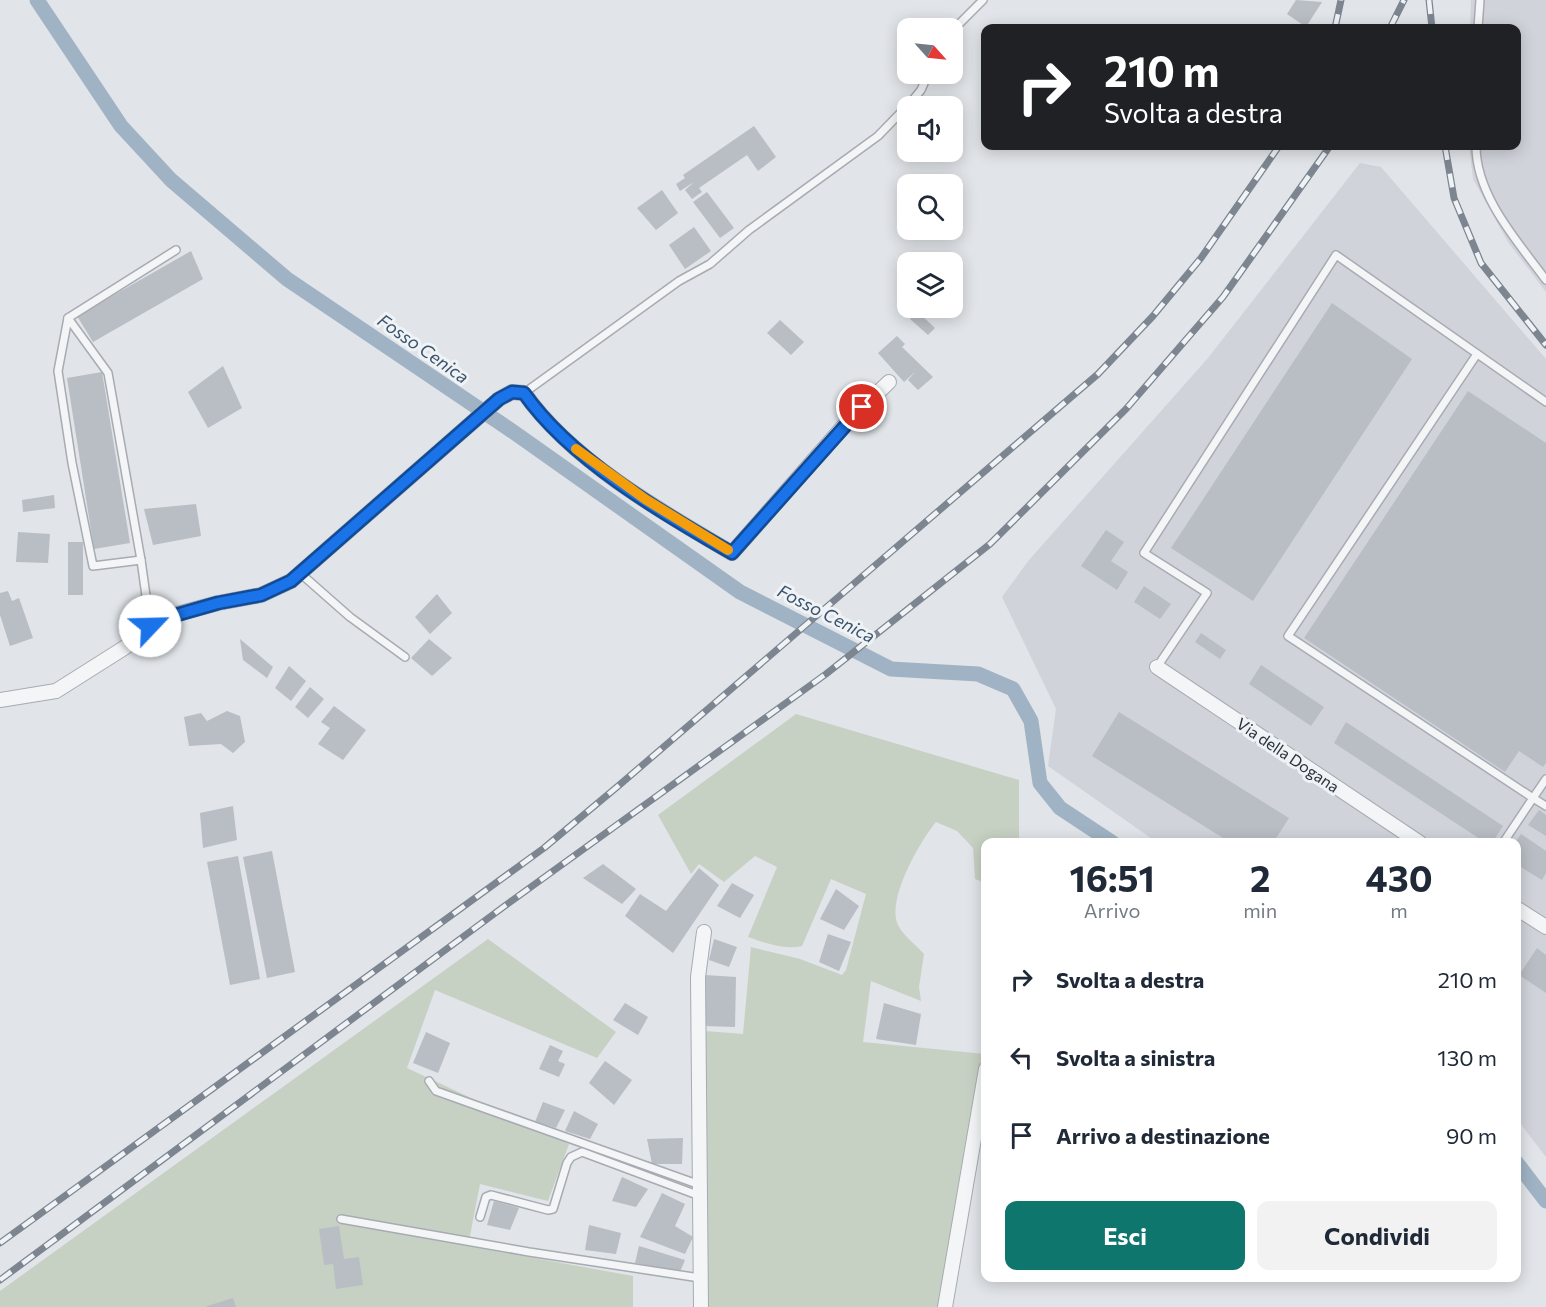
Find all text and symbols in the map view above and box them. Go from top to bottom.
north arrow [897,18,963,84]
map controls [897,18,963,318]
text: 210 m [1104,44,1219,96]
icon: right [1005,48,1083,126]
button: sound [897,96,963,162]
text: Svolta a destra [1104,96,1283,129]
button: search [897,174,963,240]
button: layers [897,252,963,318]
water label: Fosso Cenica [374,309,473,388]
pin [836,381,887,432]
icon: arrive [845,390,878,423]
water label: Fosso Cenica [774,579,879,647]
position arrow [118,594,182,658]
street label: Via della Dogana [1233,713,1343,796]
text: 16:51 [1069,855,1155,899]
text: 2 [1250,855,1270,899]
text: 430 [1366,855,1433,899]
text: Arrivo [1084,898,1140,922]
text: min [1243,898,1277,922]
text: m [1390,898,1408,922]
icon: right [1005,963,1038,996]
text: Svolta a destra [1056,966,1204,993]
text: 210 m [1438,966,1497,993]
icon: left [1005,1041,1038,1074]
text: Svolta a sinistra [1056,1044,1215,1071]
text: 130 m [1437,1044,1497,1071]
icon: arrive [1005,1119,1038,1152]
text: Arrivo a destinazione [1056,1122,1270,1149]
text: 90 m [1446,1122,1497,1149]
button: Esci [1005,1201,1245,1270]
button: Condividi [1257,1201,1497,1270]

